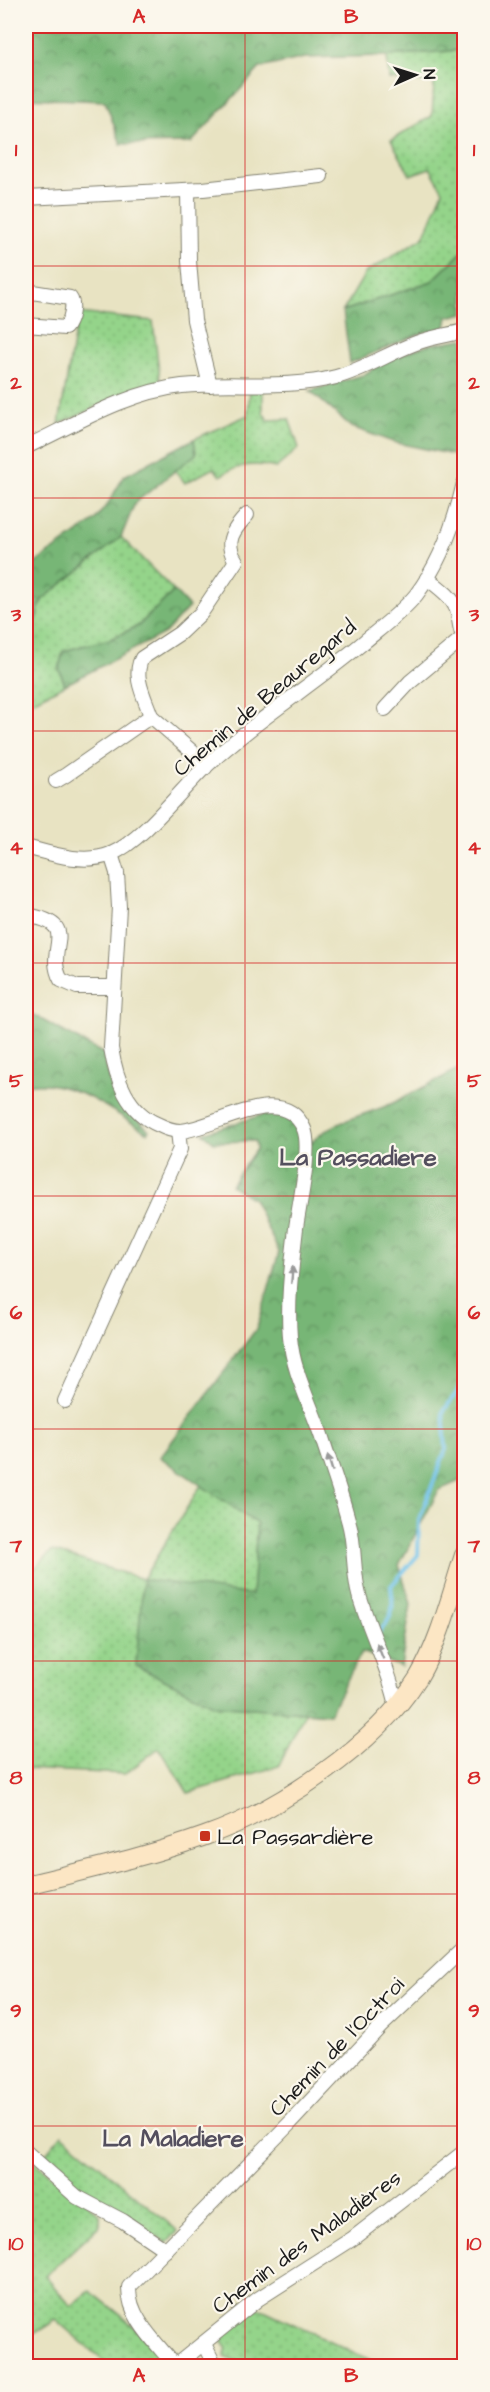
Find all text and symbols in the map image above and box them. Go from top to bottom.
text: A [133,3,146,31]
text: B [344,3,359,31]
north arrow [385,45,445,105]
text: N [418,69,440,80]
text: 1 [15,136,18,164]
text: 1 [473,136,476,164]
text: 2 [9,369,22,397]
text: 2 [467,369,480,397]
text: 3 [10,601,22,629]
text: 3 [468,601,480,629]
street label: Chemin de Beauregard [167,612,364,785]
text: 4 [9,834,23,862]
text: 4 [467,834,481,862]
text: 5 [9,1067,24,1095]
text: 5 [467,1067,482,1095]
district label: La Passadiere [279,1141,437,1175]
one-way arrow [287,1265,297,1284]
text: 6 [10,1299,23,1327]
text: 6 [468,1299,481,1327]
one-way arrow [325,1454,334,1472]
text: 7 [9,1532,23,1560]
text: 7 [467,1532,481,1560]
one-way arrow [375,1641,385,1659]
text: 8 [10,1764,23,1792]
text: 8 [468,1764,481,1792]
place label: La Passardière [217,1822,374,1853]
marker: La Passardière [198,1829,212,1843]
street label: Chemin de l'Octroi [262,1970,412,2124]
text: 9 [10,1997,22,2025]
text: 9 [468,1997,480,2025]
district label: La Maladiere [102,2122,244,2156]
street label: Chemin des Maladières [206,2163,408,2322]
text: 10 [8,2230,24,2258]
text: 10 [466,2230,482,2258]
text: A [133,2362,146,2390]
text: B [344,2362,359,2390]

